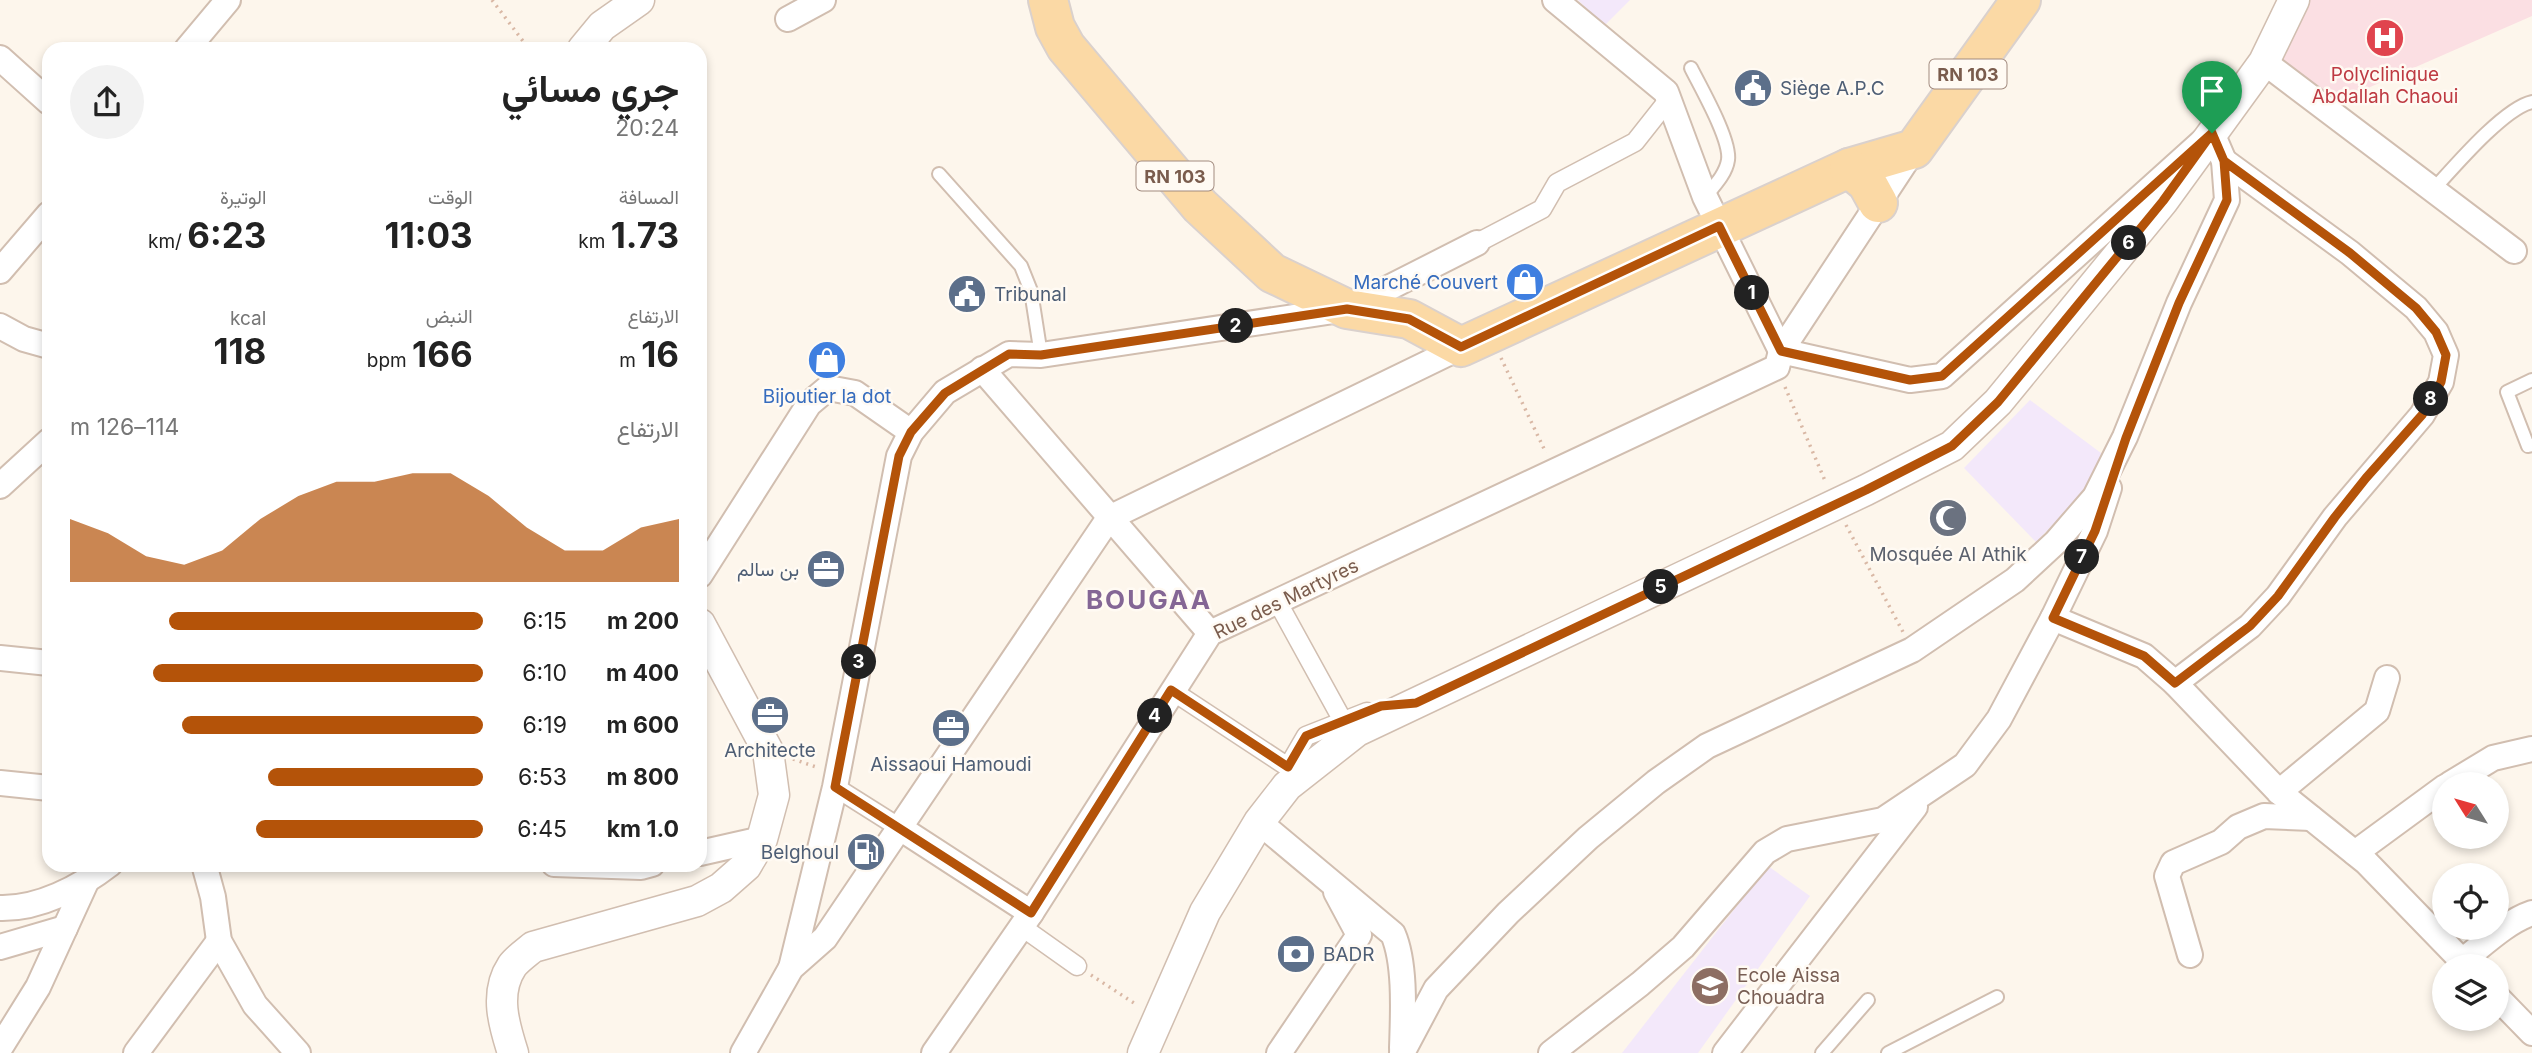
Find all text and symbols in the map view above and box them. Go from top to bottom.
hospital icon: Polyclinique Abdallah Chaoui [2364,17,2406,59]
road number: RN 103 [1930,60,2007,88]
pin [2182,61,2242,133]
place label: Polyclinique Abdallah Chaoui [2312,63,2458,108]
button: share [70,65,144,139]
text: جري مسائي [501,65,679,111]
public building icon: Siège A.P.C [1732,67,1774,109]
icon: arrive [2193,72,2231,110]
place label: Siège A.P.C [1780,77,1885,100]
text: 20:24 [615,114,679,142]
road number: RN 103 [1136,162,1214,190]
text: الوتيرة [220,186,266,209]
text: الوقت [428,186,473,209]
text: المسافة [619,186,679,209]
text: 6:23 [187,214,266,256]
text: 11:03 [385,214,473,256]
text: 1.73 [611,214,679,256]
pin: 6 [2112,226,2146,260]
text: /km [148,230,187,253]
text: km [578,230,611,253]
text: 6 [2122,231,2135,254]
shop icon: Marché Couvert [1504,261,1546,303]
place label: Marché Couvert [1353,271,1498,294]
public building icon: Tribunal [946,273,988,315]
pin: 1 [1734,276,1770,310]
text: 1 [1747,281,1756,304]
place label: Tribunal [994,283,1067,306]
text: النبض [426,305,473,328]
text: الارتفاع [627,305,679,328]
text: kcal [230,307,266,330]
pin: 2 [1218,308,1254,344]
text: 2 [1230,314,1241,337]
text: 118 [213,330,266,372]
text: 166 [412,333,473,375]
text: 16 [641,333,679,375]
shop icon: Bijoutier la dot [806,339,848,381]
text: bpm [367,349,412,372]
text: m [619,349,641,372]
pin: 8 [2414,382,2448,416]
place label: Bijoutier la dot [763,385,891,408]
text: 8 [2424,387,2437,410]
text: 114–126 m [70,413,179,441]
text: الارتفاع [617,415,679,443]
mosque icon: Mosquée Al Athik [1927,497,1969,539]
pin: 7 [2064,540,2100,574]
place label: Mosquée Al Athik [1869,543,2027,566]
text: 7 [2076,545,2087,568]
office icon: بن سالم [805,548,847,590]
street label: Rue des Martyres [1210,554,1362,644]
place label: بن سالم [737,558,799,582]
pin: 5 [1644,570,1678,604]
text: 5 [1654,575,1667,598]
district label: BOUGAA [1086,584,1212,615]
text: 6:15 [523,607,567,635]
text: 200 m [607,607,679,635]
pin: 3 [842,644,876,680]
text: 3 [852,650,865,673]
text: 6:10 [522,659,567,687]
text: 400 m [606,659,679,687]
office icon: Architecte [749,694,791,736]
pin: 4 [1138,698,1172,734]
text: 4 [1148,704,1161,727]
office icon: Aissaoui Hamoudi [930,707,972,749]
text: 6:19 [522,711,567,739]
text: 600 m [607,711,679,739]
place label: Architecte [724,739,816,762]
place label: Aissaoui Hamoudi [870,753,1032,776]
text: 6:53 [518,763,567,791]
text: 800 m [607,763,679,791]
north arrow [2432,772,2510,849]
map controls [2432,772,2509,1031]
text: 6:45 [517,815,567,843]
text: 1.0 km [607,815,679,843]
fuel station icon: Belghoul [845,831,887,873]
place label: Belghoul [761,841,839,864]
button: locate [2432,863,2509,940]
bank icon: BADR [1275,933,1317,975]
place label: BADR [1323,943,1374,966]
button: layers [2432,954,2509,1031]
place label: Ecole Aissa Chouadra [1737,964,1840,1009]
school or university icon: Ecole Aissa Chouadra [1689,965,1731,1007]

